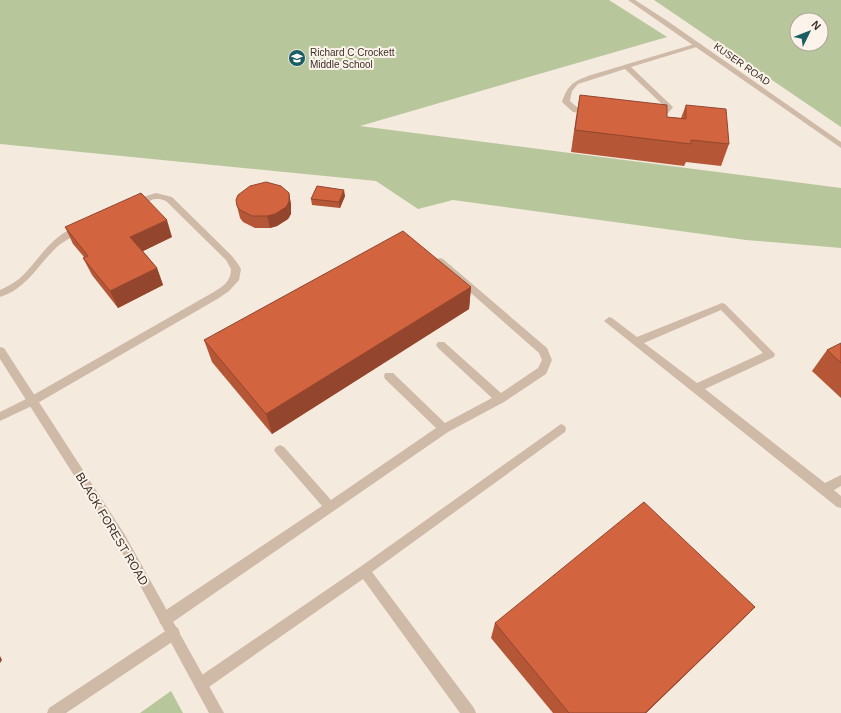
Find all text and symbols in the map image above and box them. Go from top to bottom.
north arrow [789,12,829,52]
text: N [809,18,823,32]
street label: KUSER ROAD [712,41,772,87]
place label: Richard C Crockett Middle School [310,47,395,70]
school or university icon: Richard C Crockett Middle School [287,48,307,68]
street label: BLACK FOREST ROAD [73,470,151,588]

